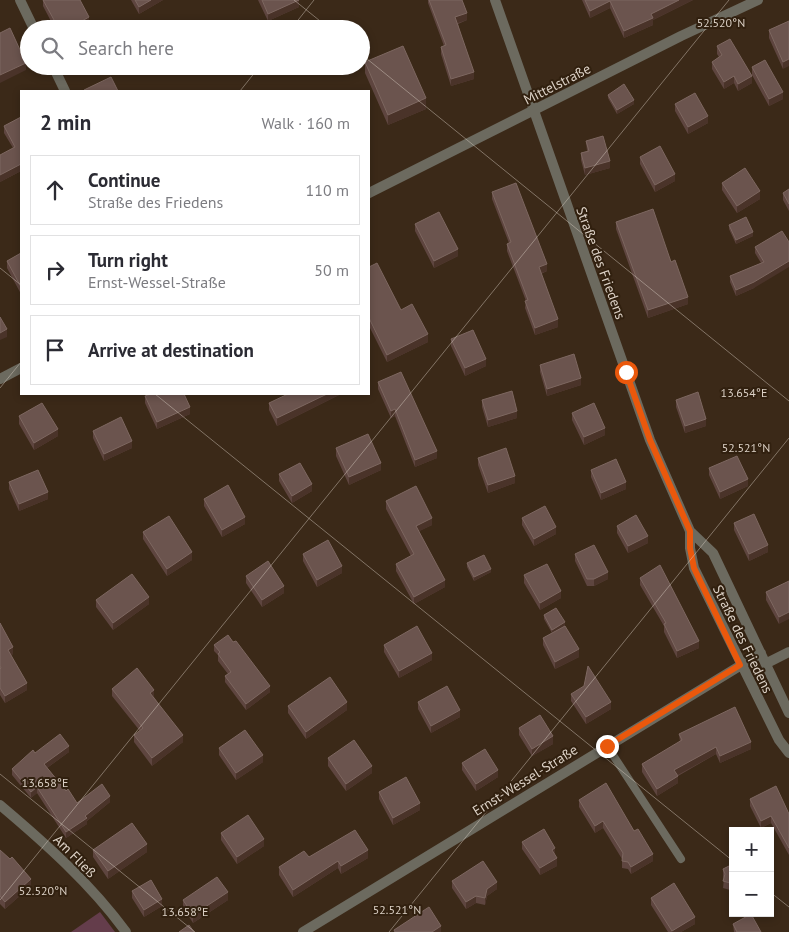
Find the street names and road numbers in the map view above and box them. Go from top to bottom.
street label: Mittelstraße [520,59,594,109]
street label: Straße des Friedens [572,204,630,322]
street label: Straße des Friedens [709,582,777,696]
street label: Ernst-Wessel-Straße [469,740,581,820]
street label: Am Fließ [50,831,100,881]

